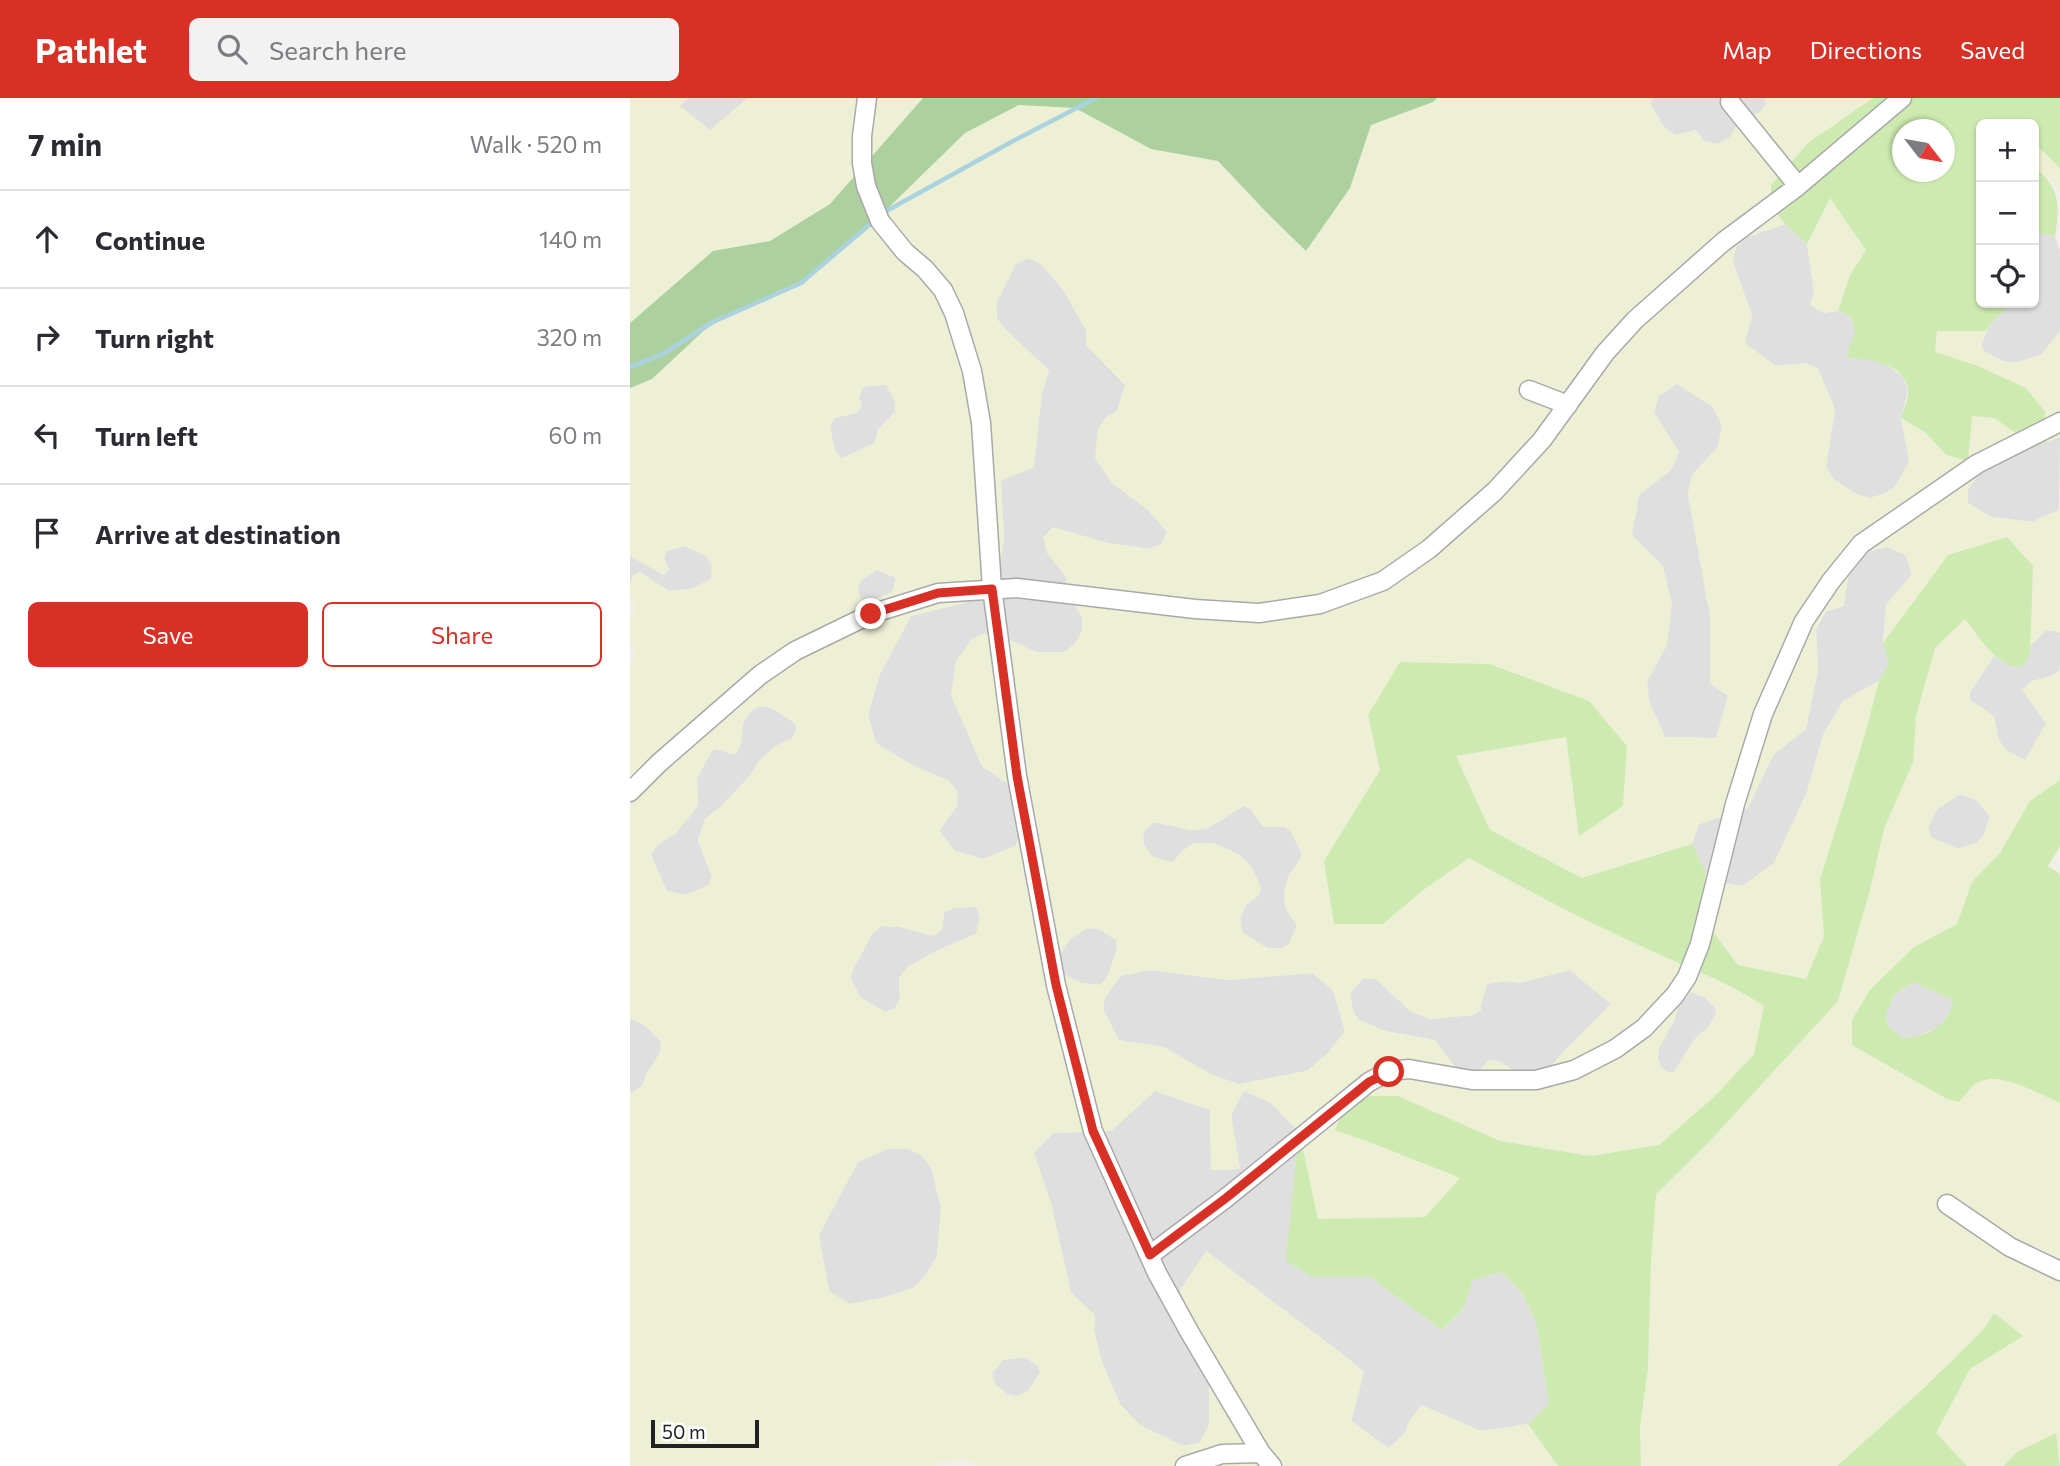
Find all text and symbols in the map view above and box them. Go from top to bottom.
search box [189,18,679,81]
text: Pathlet [35,29,147,70]
icon: search [213,30,251,68]
text: Search here [269,34,407,65]
text: Map [1722,35,1772,64]
text: Directions [1810,35,1922,64]
text: Saved [1960,35,2025,64]
north arrow [1892,119,1955,182]
map controls [1976,119,2039,308]
button: + [1976,119,2039,182]
text: 7 min [28,125,102,162]
text: Walk · 520 m [470,130,602,158]
button: − [1976,182,2039,245]
icon: ahead [28,220,66,258]
text: Continue [95,224,205,255]
text: 140 m [539,225,602,253]
button: locate [1976,245,2039,308]
icon: right [28,318,66,356]
text: Turn right [95,322,214,353]
text: 320 m [537,323,602,351]
icon: left [28,416,66,454]
text: Turn left [95,420,198,451]
text: 60 m [549,421,602,449]
icon: arrive [28,514,66,552]
text: Arrive at destination [95,518,341,549]
route end [855,598,886,629]
button: Save [28,602,308,667]
button: Share [322,602,602,667]
route start [1373,1056,1404,1087]
scale bar [651,1417,760,1449]
text: 50 m [662,1420,706,1443]

